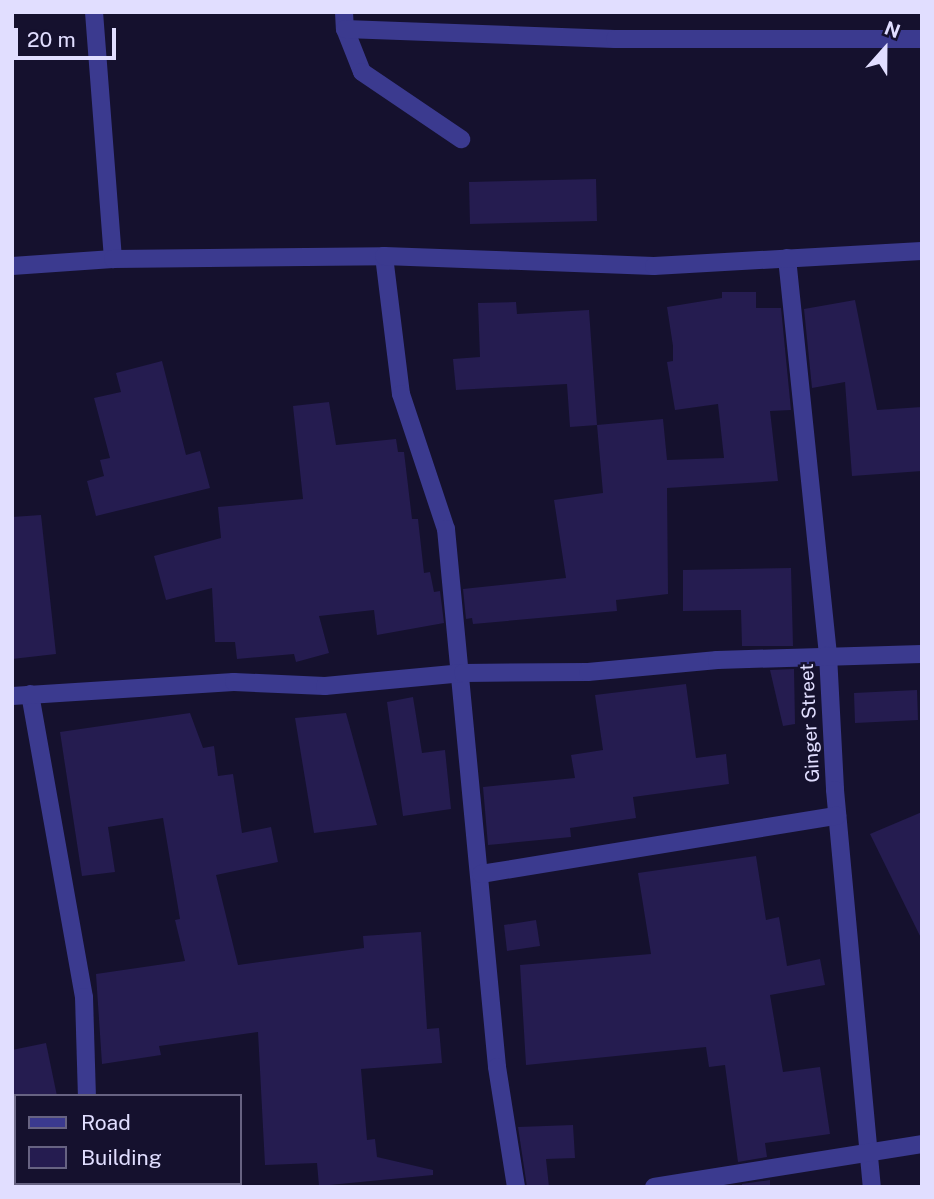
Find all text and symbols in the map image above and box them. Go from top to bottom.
scale bar [18,14,119,58]
north arrow [850,14,920,84]
text: N [882,16,903,42]
text: 20 m [27,27,76,52]
street label: Ginger Street [795,663,825,783]
legend [14,1094,242,1185]
text: Road [81,1110,131,1135]
text: Building [81,1145,162,1170]

